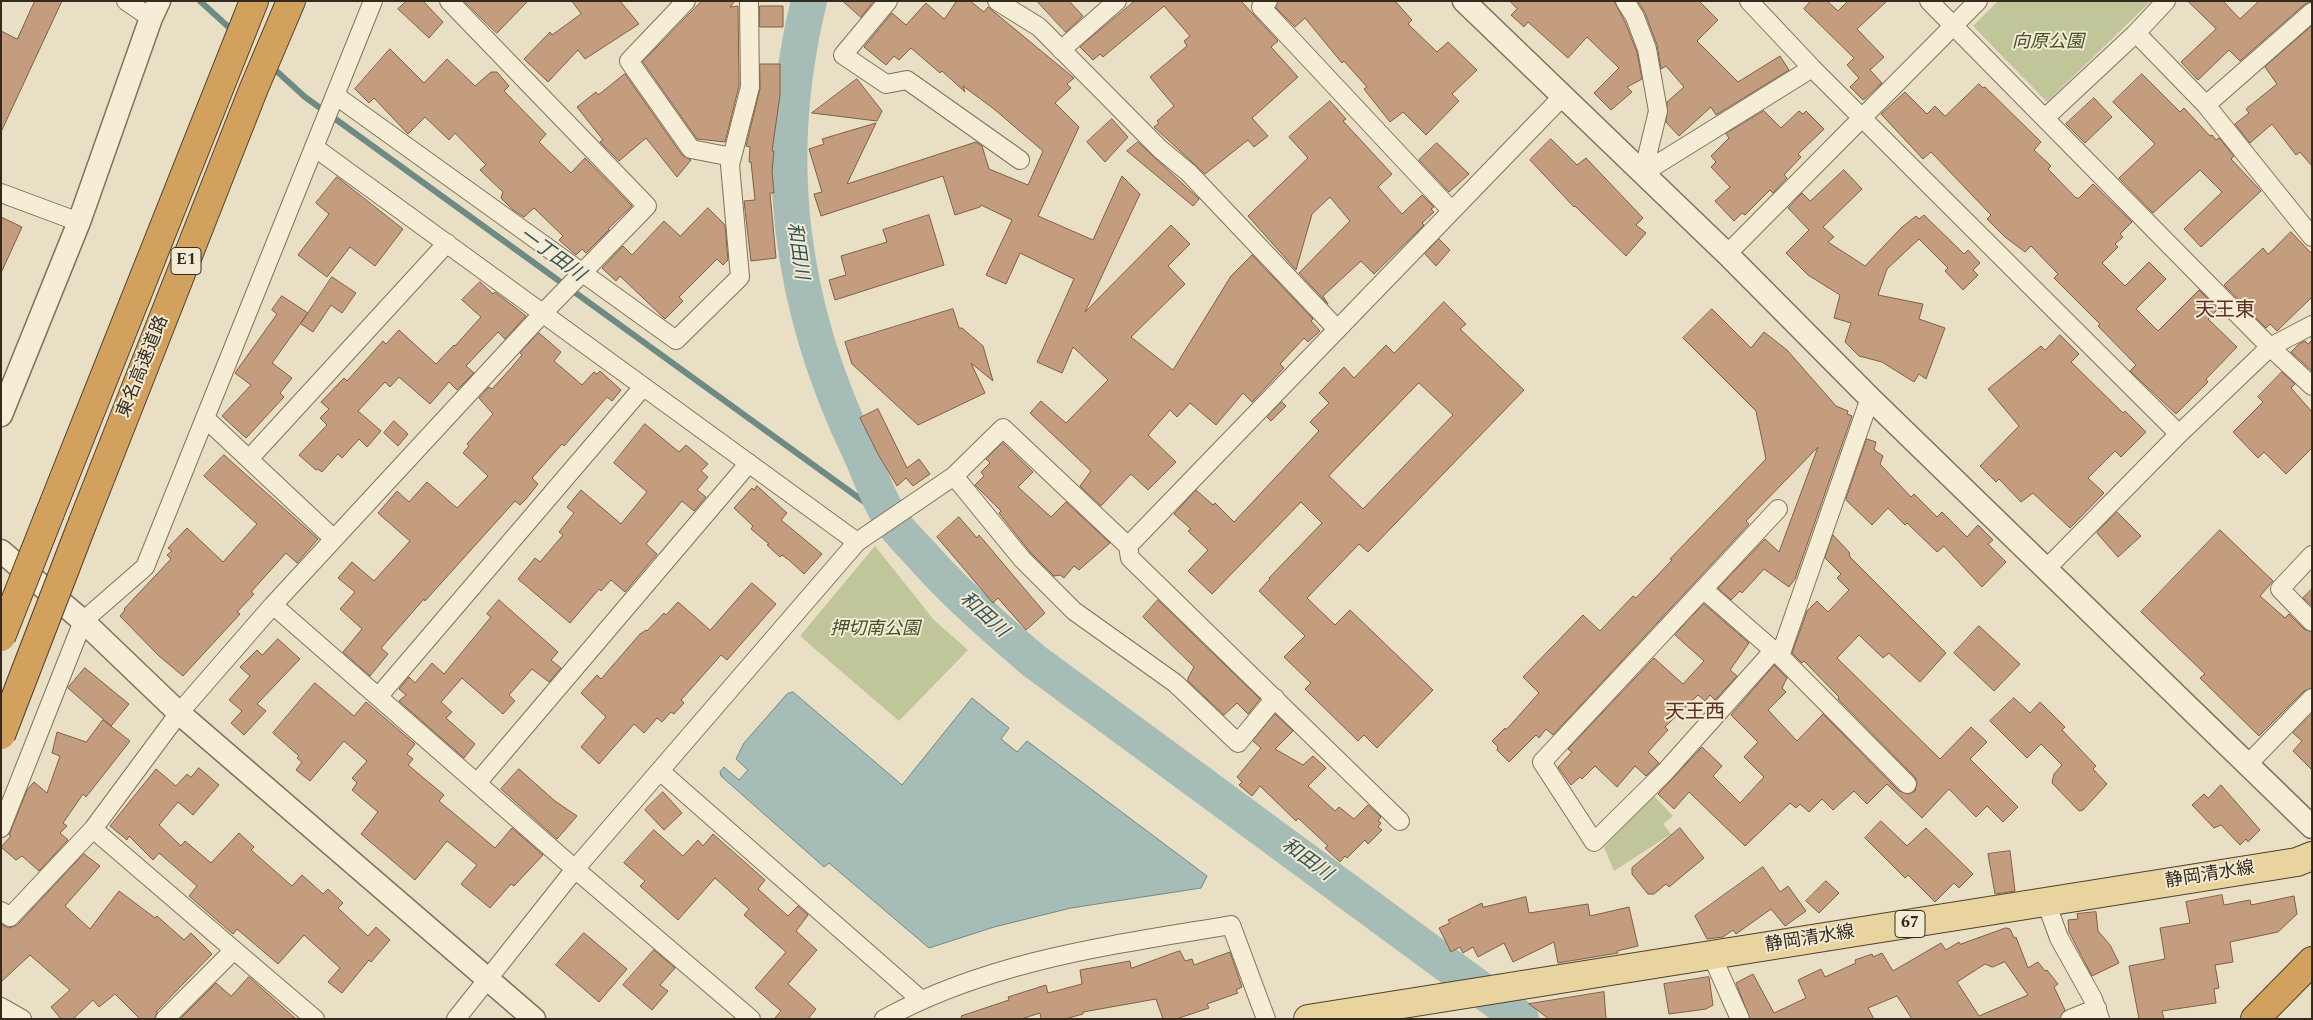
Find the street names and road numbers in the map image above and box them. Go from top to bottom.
road number: E1 [171,248,201,274]
street label: 東名高速道路 [114,313,174,421]
street label: 静岡清水線 [2164,858,2256,894]
road number: 67 [1895,911,1925,938]
street label: 静岡清水線 [1764,922,1856,958]

